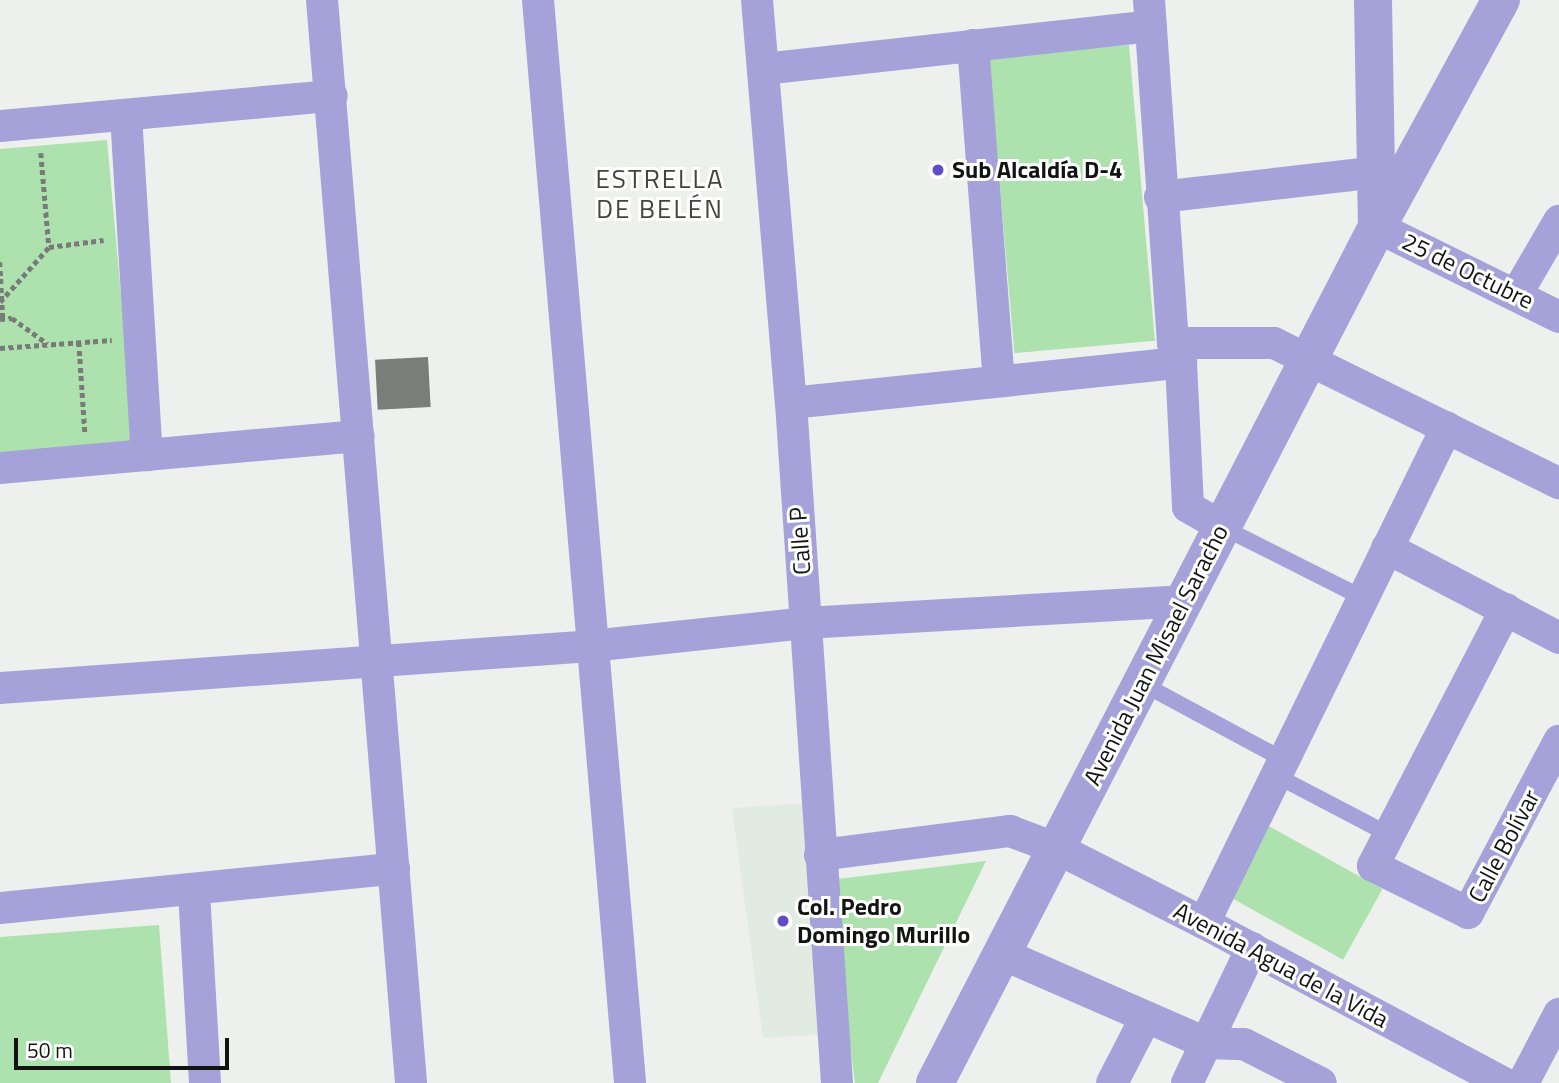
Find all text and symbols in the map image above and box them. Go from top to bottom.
place label: Sub Alcaldía D-4 [952,156,1122,184]
marker: Sub Alcaldía D-4 [930,162,946,178]
district label: ESTRELLA DE BELÉN [597,163,723,224]
street label: 25 de Octubre [1398,227,1538,315]
street label: Calle P [783,506,817,576]
street label: Avenida Juan Misael Saracho [1078,520,1234,790]
street label: Calle Bolívar [1462,785,1546,907]
place label: Col. Pedro Domingo Murillo [797,893,970,949]
street label: Avenida Agua de la Vida [1169,896,1393,1034]
marker: Col. Pedro Domingo Murillo [775,913,791,929]
scale bar [18,1024,233,1068]
text: 50 m [27,1034,73,1066]

